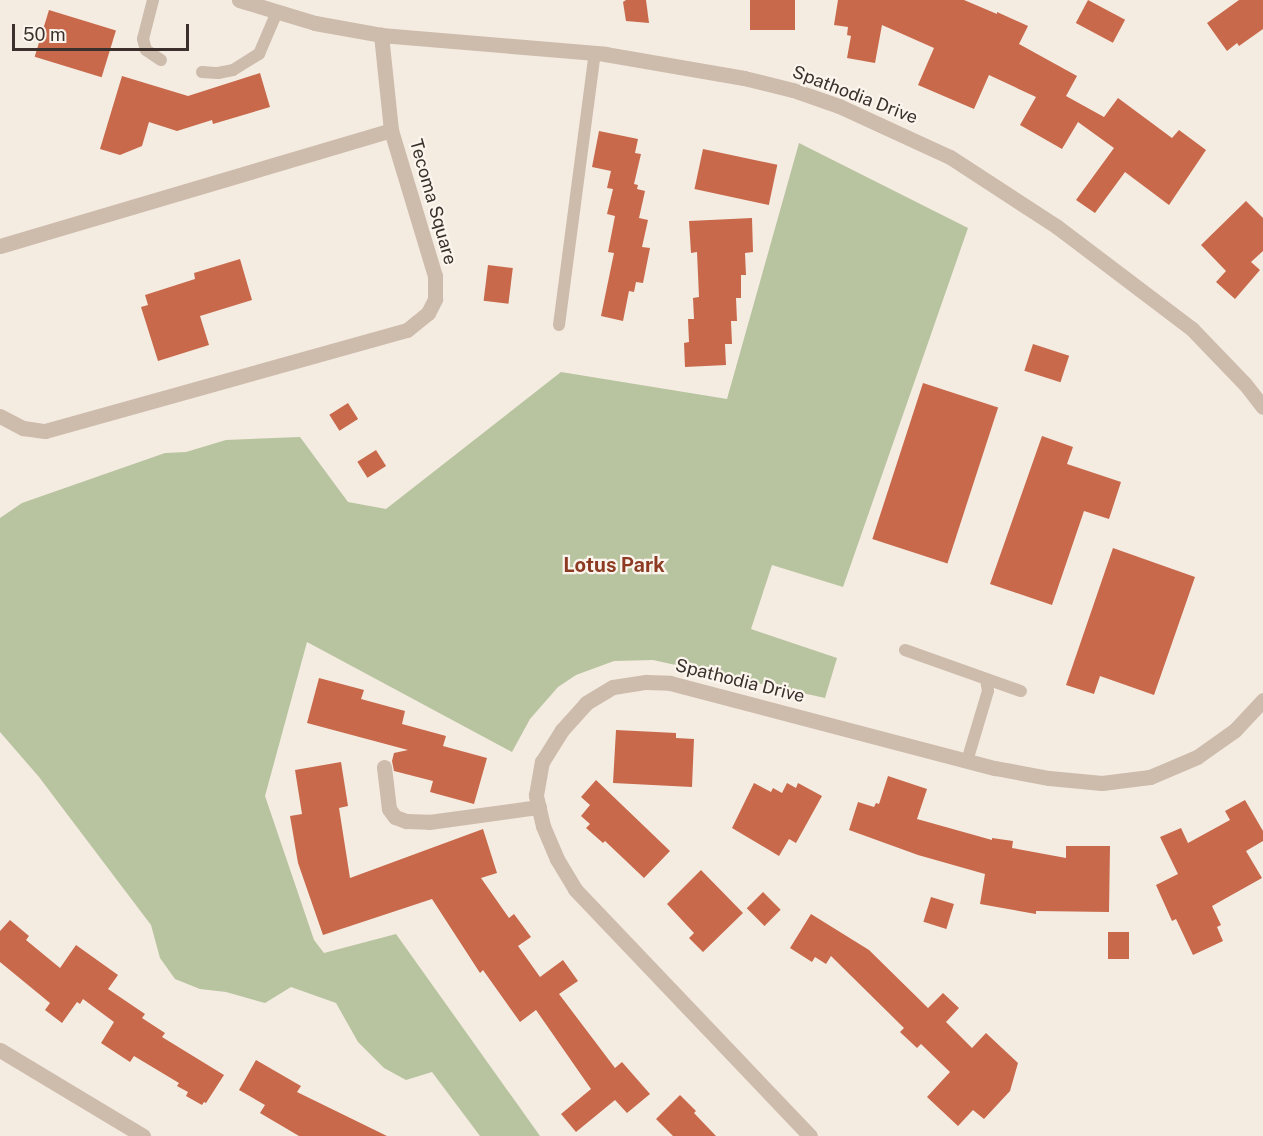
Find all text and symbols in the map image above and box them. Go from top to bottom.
scale bar [15,12,192,50]
text: 50 m [23,24,66,45]
street label: Spathodia Drive [789,61,921,129]
street label: Tecoma Square [405,137,461,267]
district label: Lotus Park [563,553,665,577]
street label: Spathodia Drive [673,654,807,708]

